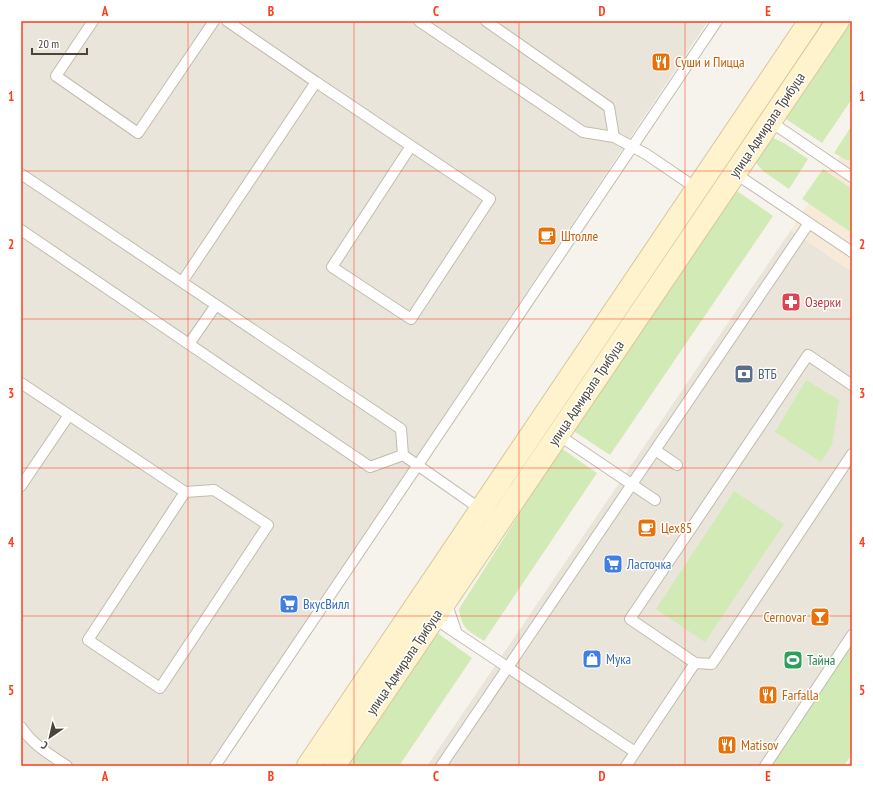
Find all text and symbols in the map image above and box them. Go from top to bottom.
text: A [101,3,109,20]
text: B [268,3,274,20]
text: C [433,3,439,20]
text: D [599,3,606,20]
text: E [765,3,771,20]
scale bar [32,30,87,56]
text: 20 m [38,36,59,51]
restaurant icon: Суши и Пицца [650,51,672,73]
place label: Суши и Пицца [675,53,745,71]
street label: улица Адмирала Трибуца [725,69,809,181]
text: 1 [8,88,14,105]
text: 1 [859,88,865,105]
cafe icon: Штолле [536,225,558,247]
place label: Штолле [561,227,599,245]
text: 2 [8,236,14,253]
text: 2 [859,236,865,253]
pharmacy icon: Озерки [780,291,802,313]
place label: Озерки [805,293,841,311]
street label: улица Адмирала Трибуца [544,337,628,449]
bank icon: ВТБ [733,363,755,385]
place label: ВТБ [758,365,777,383]
text: 3 [8,385,14,402]
text: 3 [859,385,865,402]
cafe icon: Цех85 [636,517,658,539]
place label: Цех85 [661,519,692,537]
text: 4 [8,534,15,551]
text: 4 [859,534,866,551]
supermarket icon: Ласточка [602,553,624,575]
place label: Ласточка [626,555,671,573]
supermarket icon: ВкусВилл [278,593,300,615]
place label: ВкусВилл [303,595,349,613]
street label: улица Адмирала Трибуца [362,606,446,718]
bar icon: Cernovar [809,606,831,628]
place label: Cernovar [763,608,806,626]
shop icon: Мука [581,648,603,670]
sports icon: Тайна [782,649,804,671]
place label: Мука [606,650,631,668]
place label: Тайна [807,651,835,669]
text: 5 [8,682,14,699]
text: 5 [859,682,865,699]
restaurant icon: Farfalla [757,684,779,706]
place label: Farfalla [782,686,819,704]
north arrow [30,717,70,757]
restaurant icon: Matisov [716,734,738,756]
place label: Matisov [741,736,779,754]
text: С [38,738,50,753]
text: A [101,768,109,785]
text: B [268,768,274,785]
text: C [433,768,439,785]
text: D [599,768,606,785]
text: E [765,768,771,785]

